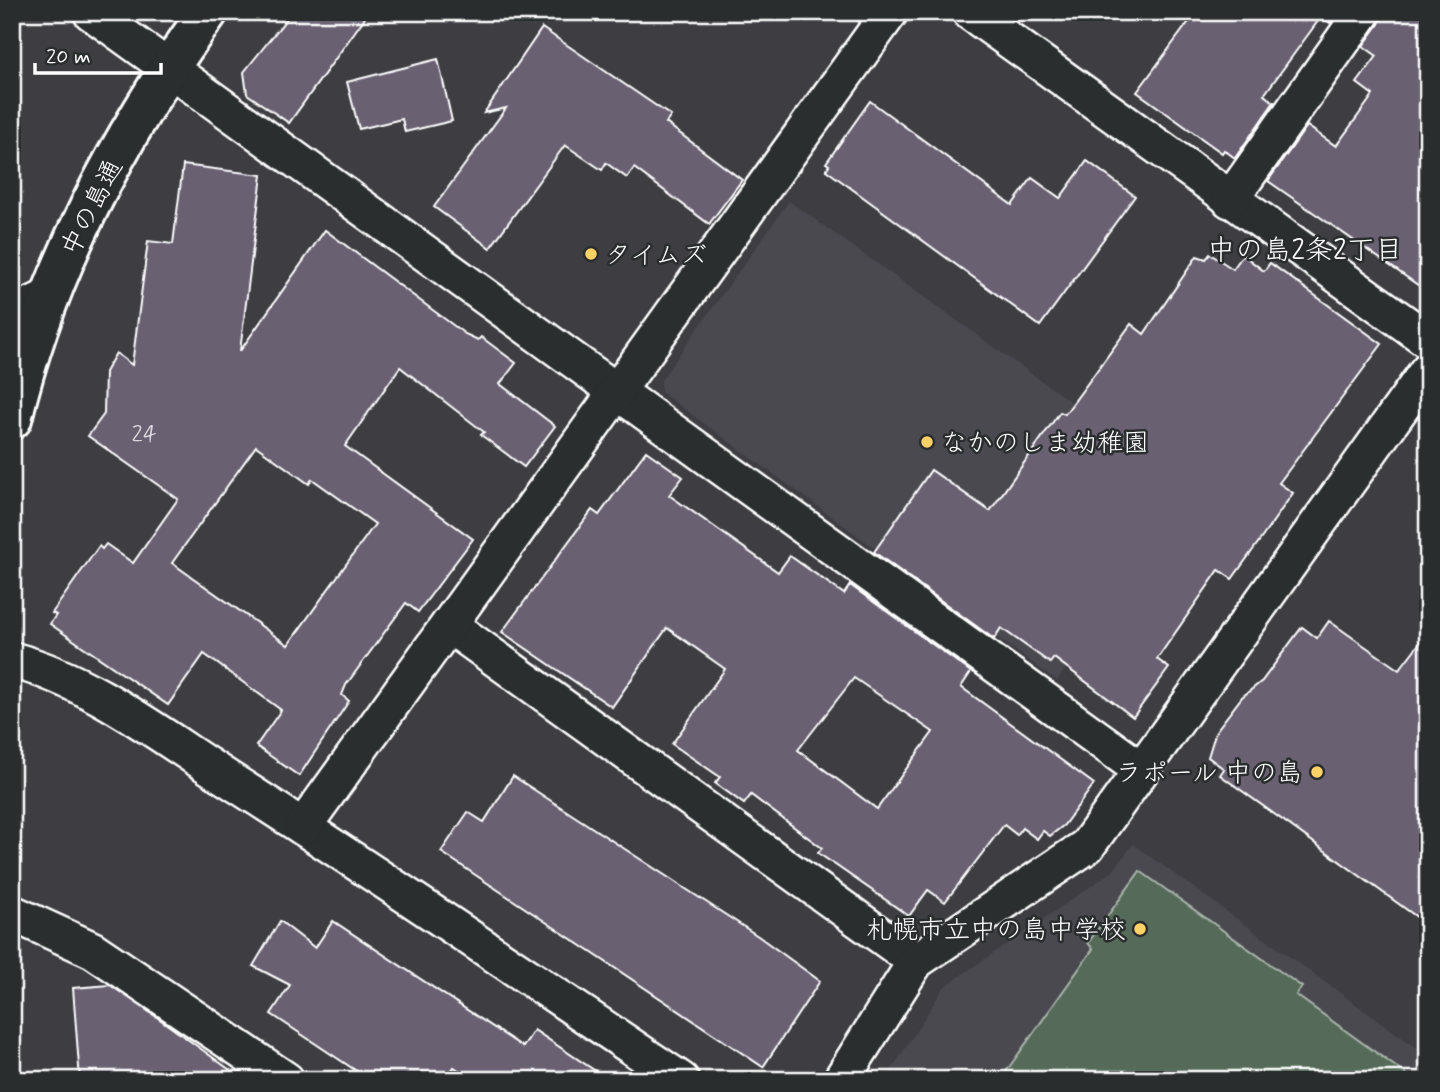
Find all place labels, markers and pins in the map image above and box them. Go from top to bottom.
place label: タイムズ [605,239,707,273]
marker: タイムズ [583,246,599,262]
place label: なかのしま幼稚園 [941,427,1149,461]
marker: なかのしま幼稚園 [919,434,935,450]
place label: ラポール 中の島 [1116,757,1303,791]
marker: ラポール 中の島 [1309,764,1325,780]
place label: 札幌市立中の島中学校 [866,914,1126,948]
marker: 札幌市立中の島中学校 [1132,921,1148,937]

